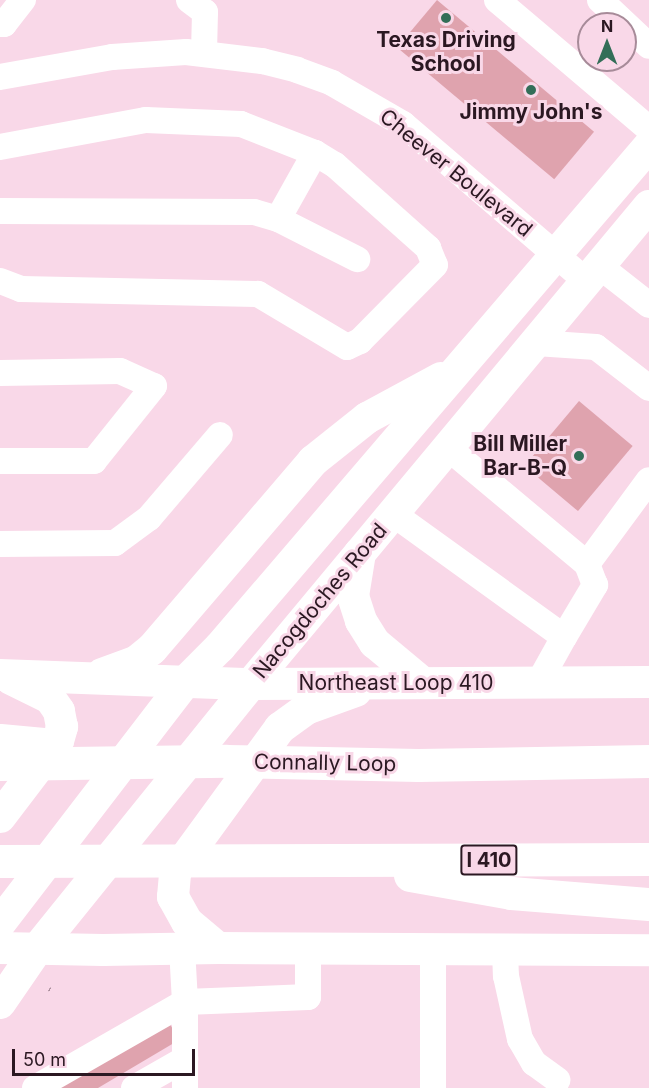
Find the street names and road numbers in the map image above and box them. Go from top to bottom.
street label: Cheever Boulevard [375,104,537,242]
street label: Nacogdoches Road [248,518,392,684]
street label: Northeast Loop 410 [299,670,493,696]
street label: Connally Loop [254,749,396,777]
road number: I 410 [459,843,519,877]

